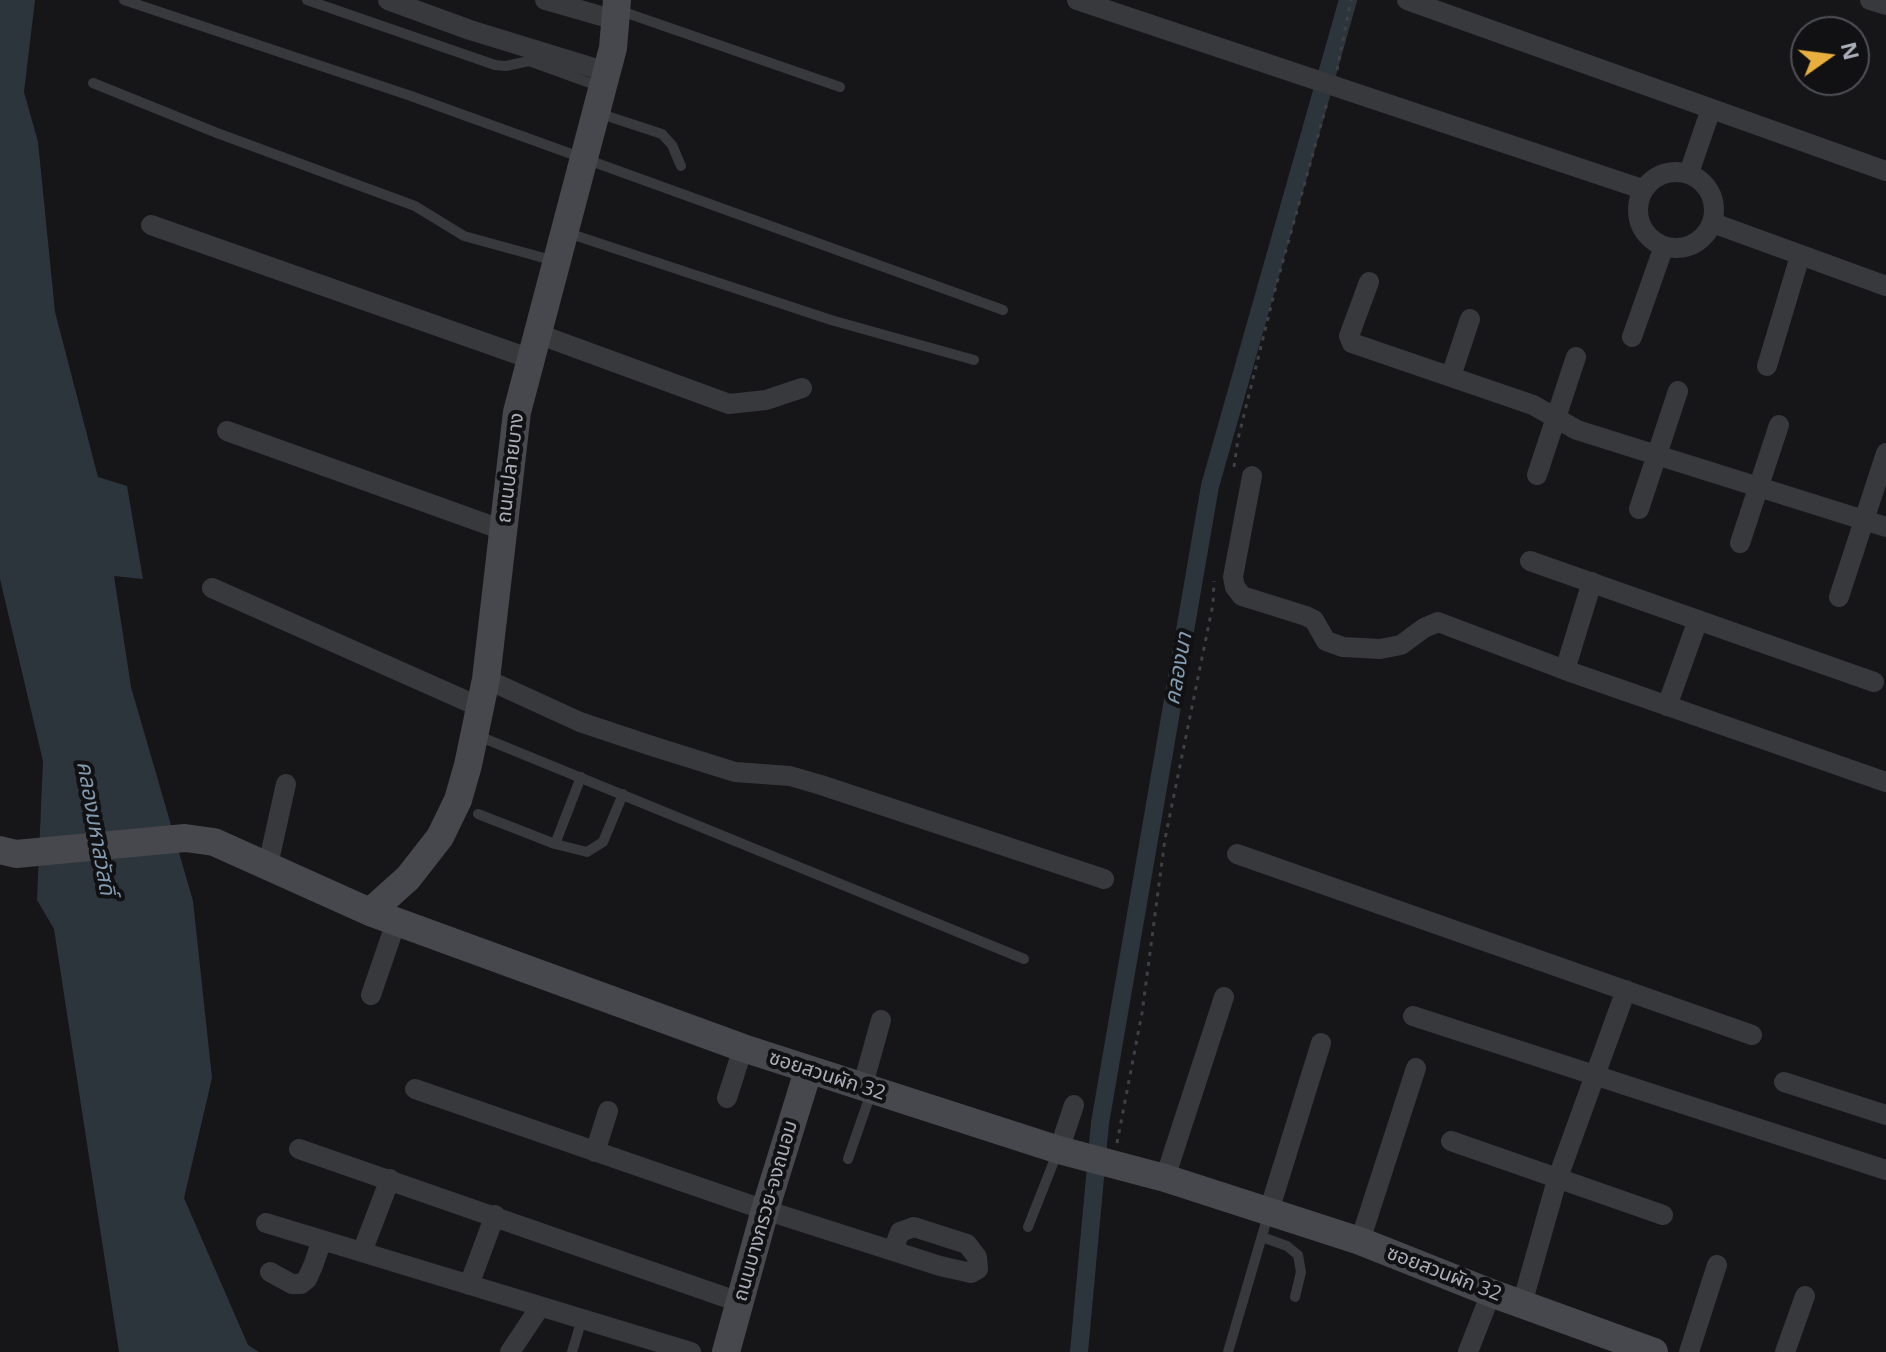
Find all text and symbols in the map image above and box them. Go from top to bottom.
north arrow [1790,16,1870,96]
text: N [1835,38,1868,63]
street label: ถนนปลายบาง [492,411,530,525]
water label: คลองนา [1160,631,1198,707]
water label: คลองมหาสวัสดิ์ [70,759,120,897]
street label: ซอยสวนผัก 32 [766,1046,888,1106]
street label: ถนนบางกรวย-จงถนอม [729,1118,803,1304]
street label: ซอยสวนผัก 32 [1383,1241,1505,1307]

